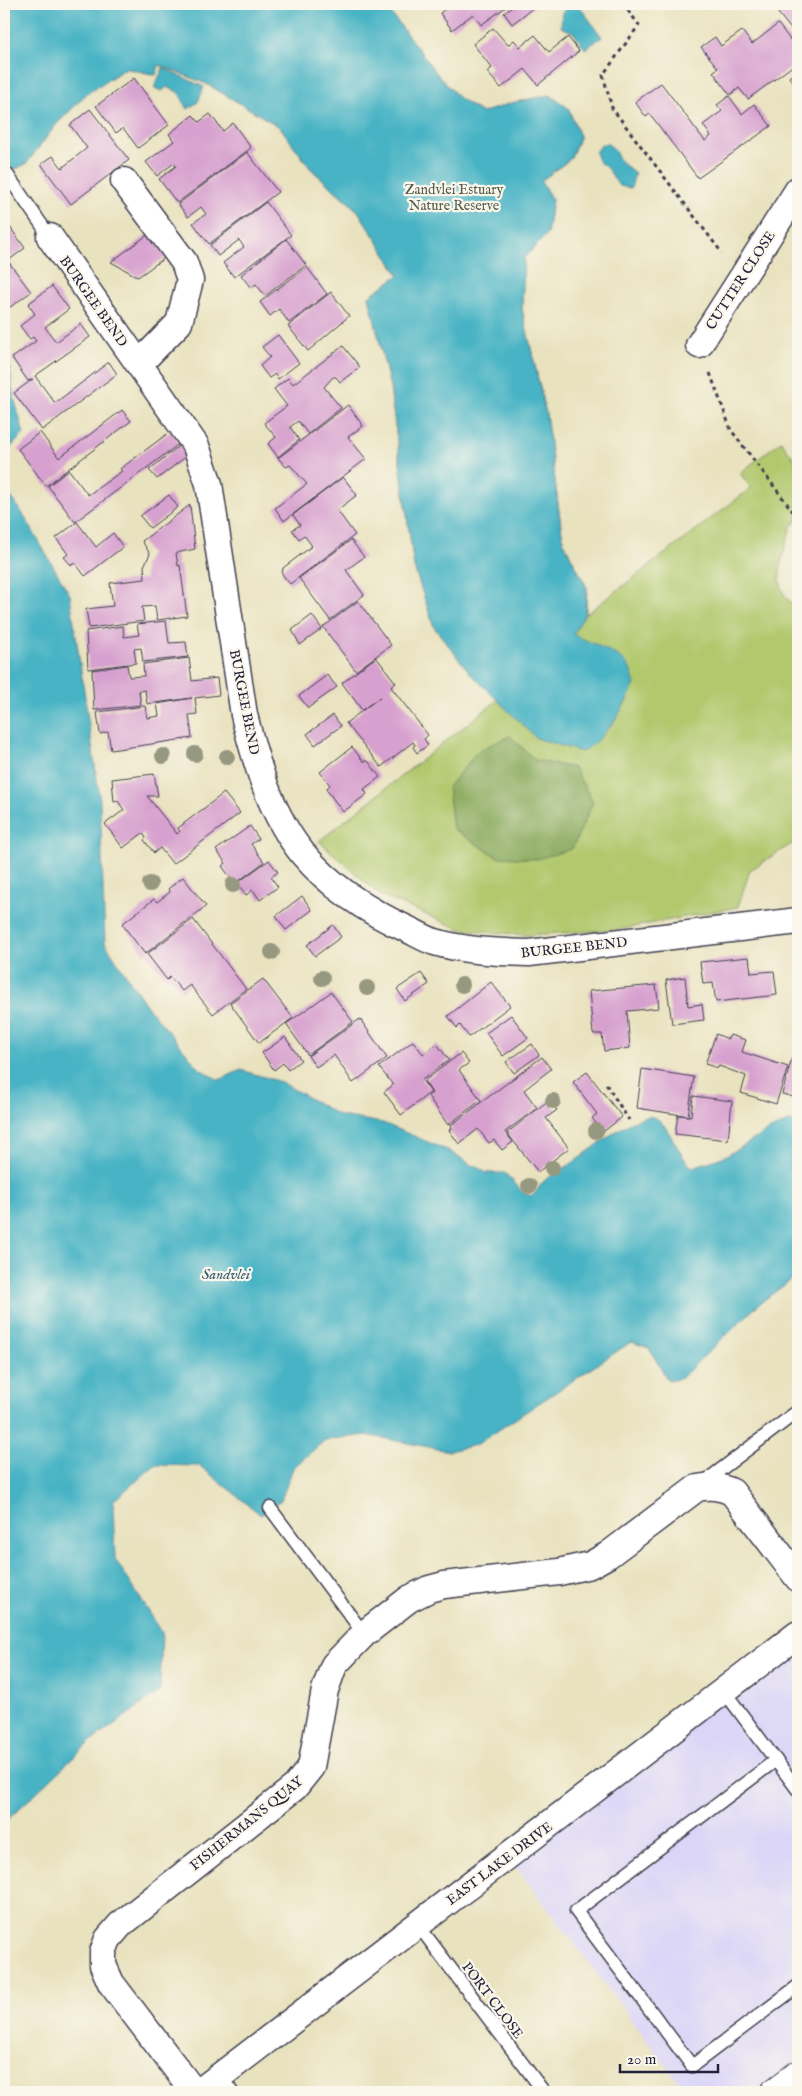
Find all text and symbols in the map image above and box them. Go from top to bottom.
park label: Zandvlei Estuary Nature Reserve [405,181,503,215]
street label: CUTTER CLOSE [702,227,780,333]
street label: BURGEE BEND [55,253,131,351]
street label: BURGEE BEND [225,648,263,756]
street label: BURGEE BEND [520,933,628,963]
water label: Sandvlei [202,1265,252,1284]
street label: FISHERMANS QUAY [186,1772,308,1875]
street label: EAST LAKE DRIVE [443,1818,557,1910]
street label: PORT CLOSE [457,1959,527,2043]
scale bar [620,2041,717,2073]
text: 20 m [627,2050,657,2069]

